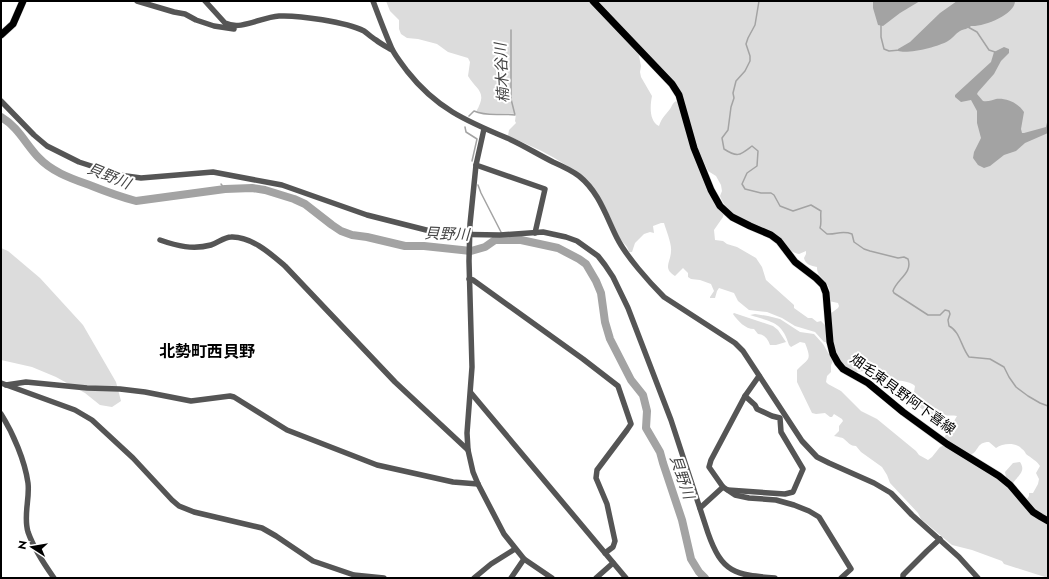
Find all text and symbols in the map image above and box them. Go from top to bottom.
water label: 楠木谷川 [489,40,515,104]
water label: 貝野川 [84,157,136,195]
water label: 貝野川 [424,222,472,246]
district label: 北勢町西貝野 [159,340,255,363]
street label: 畑毛東貝野阿下喜線 [846,349,960,439]
water label: 貝野川 [664,452,700,504]
north arrow [12,527,52,567]
text: N [13,539,31,551]

